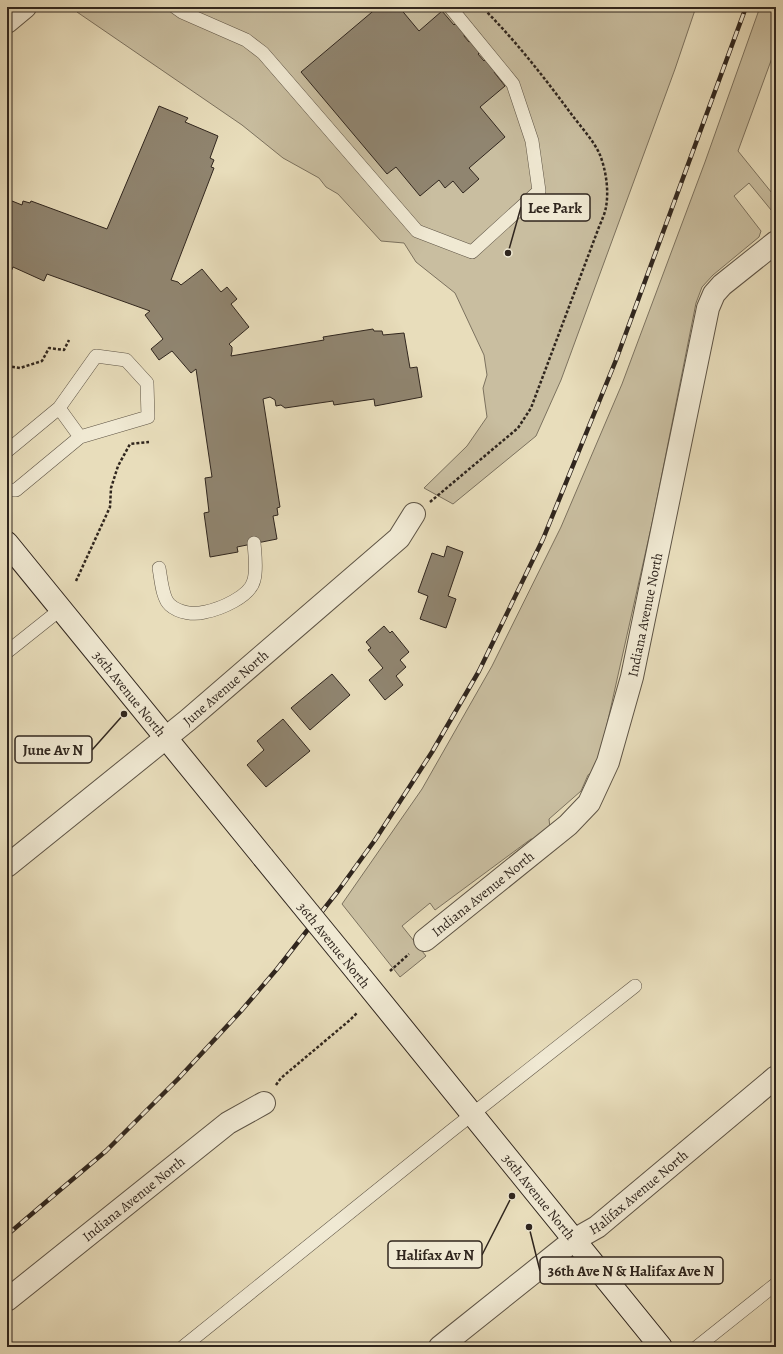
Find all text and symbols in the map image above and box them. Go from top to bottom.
callout: Lee Park [521,194,590,221]
text: Lee Park [528,198,582,218]
street label: Indiana Avenue North [623,551,667,679]
street label: June Avenue North [179,646,273,730]
street label: 36th Avenue North [88,647,170,741]
callout: June Av N [15,736,92,763]
text: June Av N [23,740,83,760]
street label: Indiana Avenue North [428,847,539,941]
street label: 36th Avenue North [293,898,375,993]
street label: Halifax Avenue North [586,1145,693,1239]
street label: 36th Avenue North [498,1150,580,1244]
street label: Indiana Avenue North [78,1152,189,1246]
callout: Halifax Av N [388,1241,482,1268]
text: Halifax Av N [396,1245,474,1265]
callout: 36th Ave N & Halifax Ave N [540,1257,723,1284]
text: 36th Ave N & Halifax Ave N [548,1261,714,1281]

